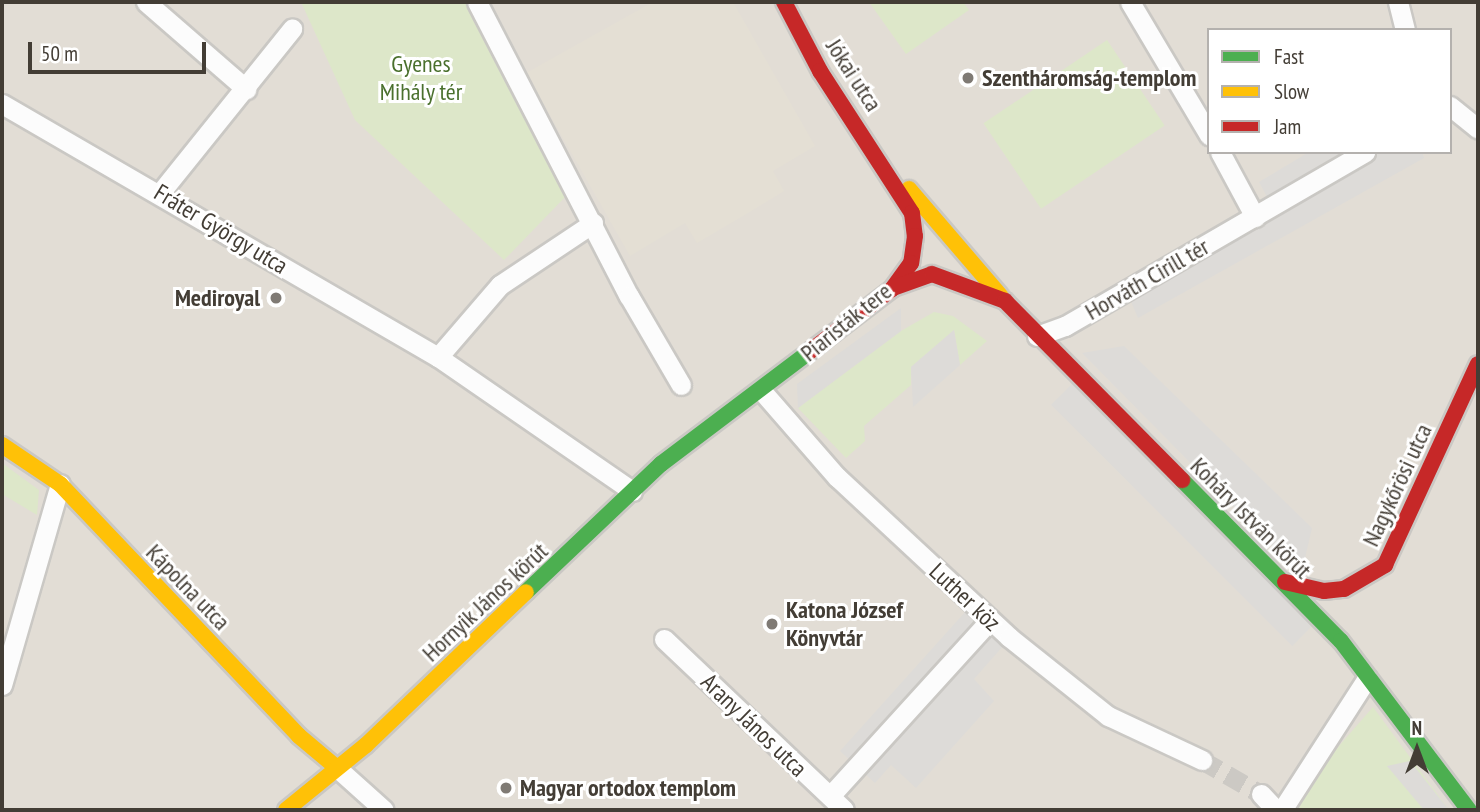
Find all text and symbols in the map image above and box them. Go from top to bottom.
scale bar [32,28,210,72]
legend [1207,28,1452,154]
street label: Jókai utca [820,33,888,117]
text: 50 m [41,40,78,67]
text: Fast [1274,43,1304,70]
park label: Gyenes Mihály tér [379,50,463,106]
place label: Szentháromság-templom [982,64,1196,92]
marker: Szentháromság-templom [960,70,976,86]
text: Slow [1274,78,1309,105]
text: Jam [1274,113,1301,140]
street label: Fráter György utca [149,178,293,280]
street label: Horváth Cirill tér [1080,232,1214,326]
street label: Piaristák tere [795,277,897,367]
place label: Mediroyal [175,284,260,312]
marker: Mediroyal [266,288,286,308]
street label: Nagykőrösi utca [1356,419,1438,551]
street label: Koháry István körút [1184,451,1318,585]
street label: Hornyik János körút [416,536,554,668]
street label: Kápolna utca [140,538,236,636]
street label: Luther köz [924,557,1006,637]
place label: Katona József Könyvtár [786,596,903,652]
marker: Katona József Könyvtár [764,616,780,632]
street label: Arany János utca [695,667,813,783]
north arrow [1382,714,1452,784]
text: N [1412,716,1422,740]
place label: Magyar ortodox templom [520,774,737,802]
marker: Magyar ortodox templom [498,780,514,796]

